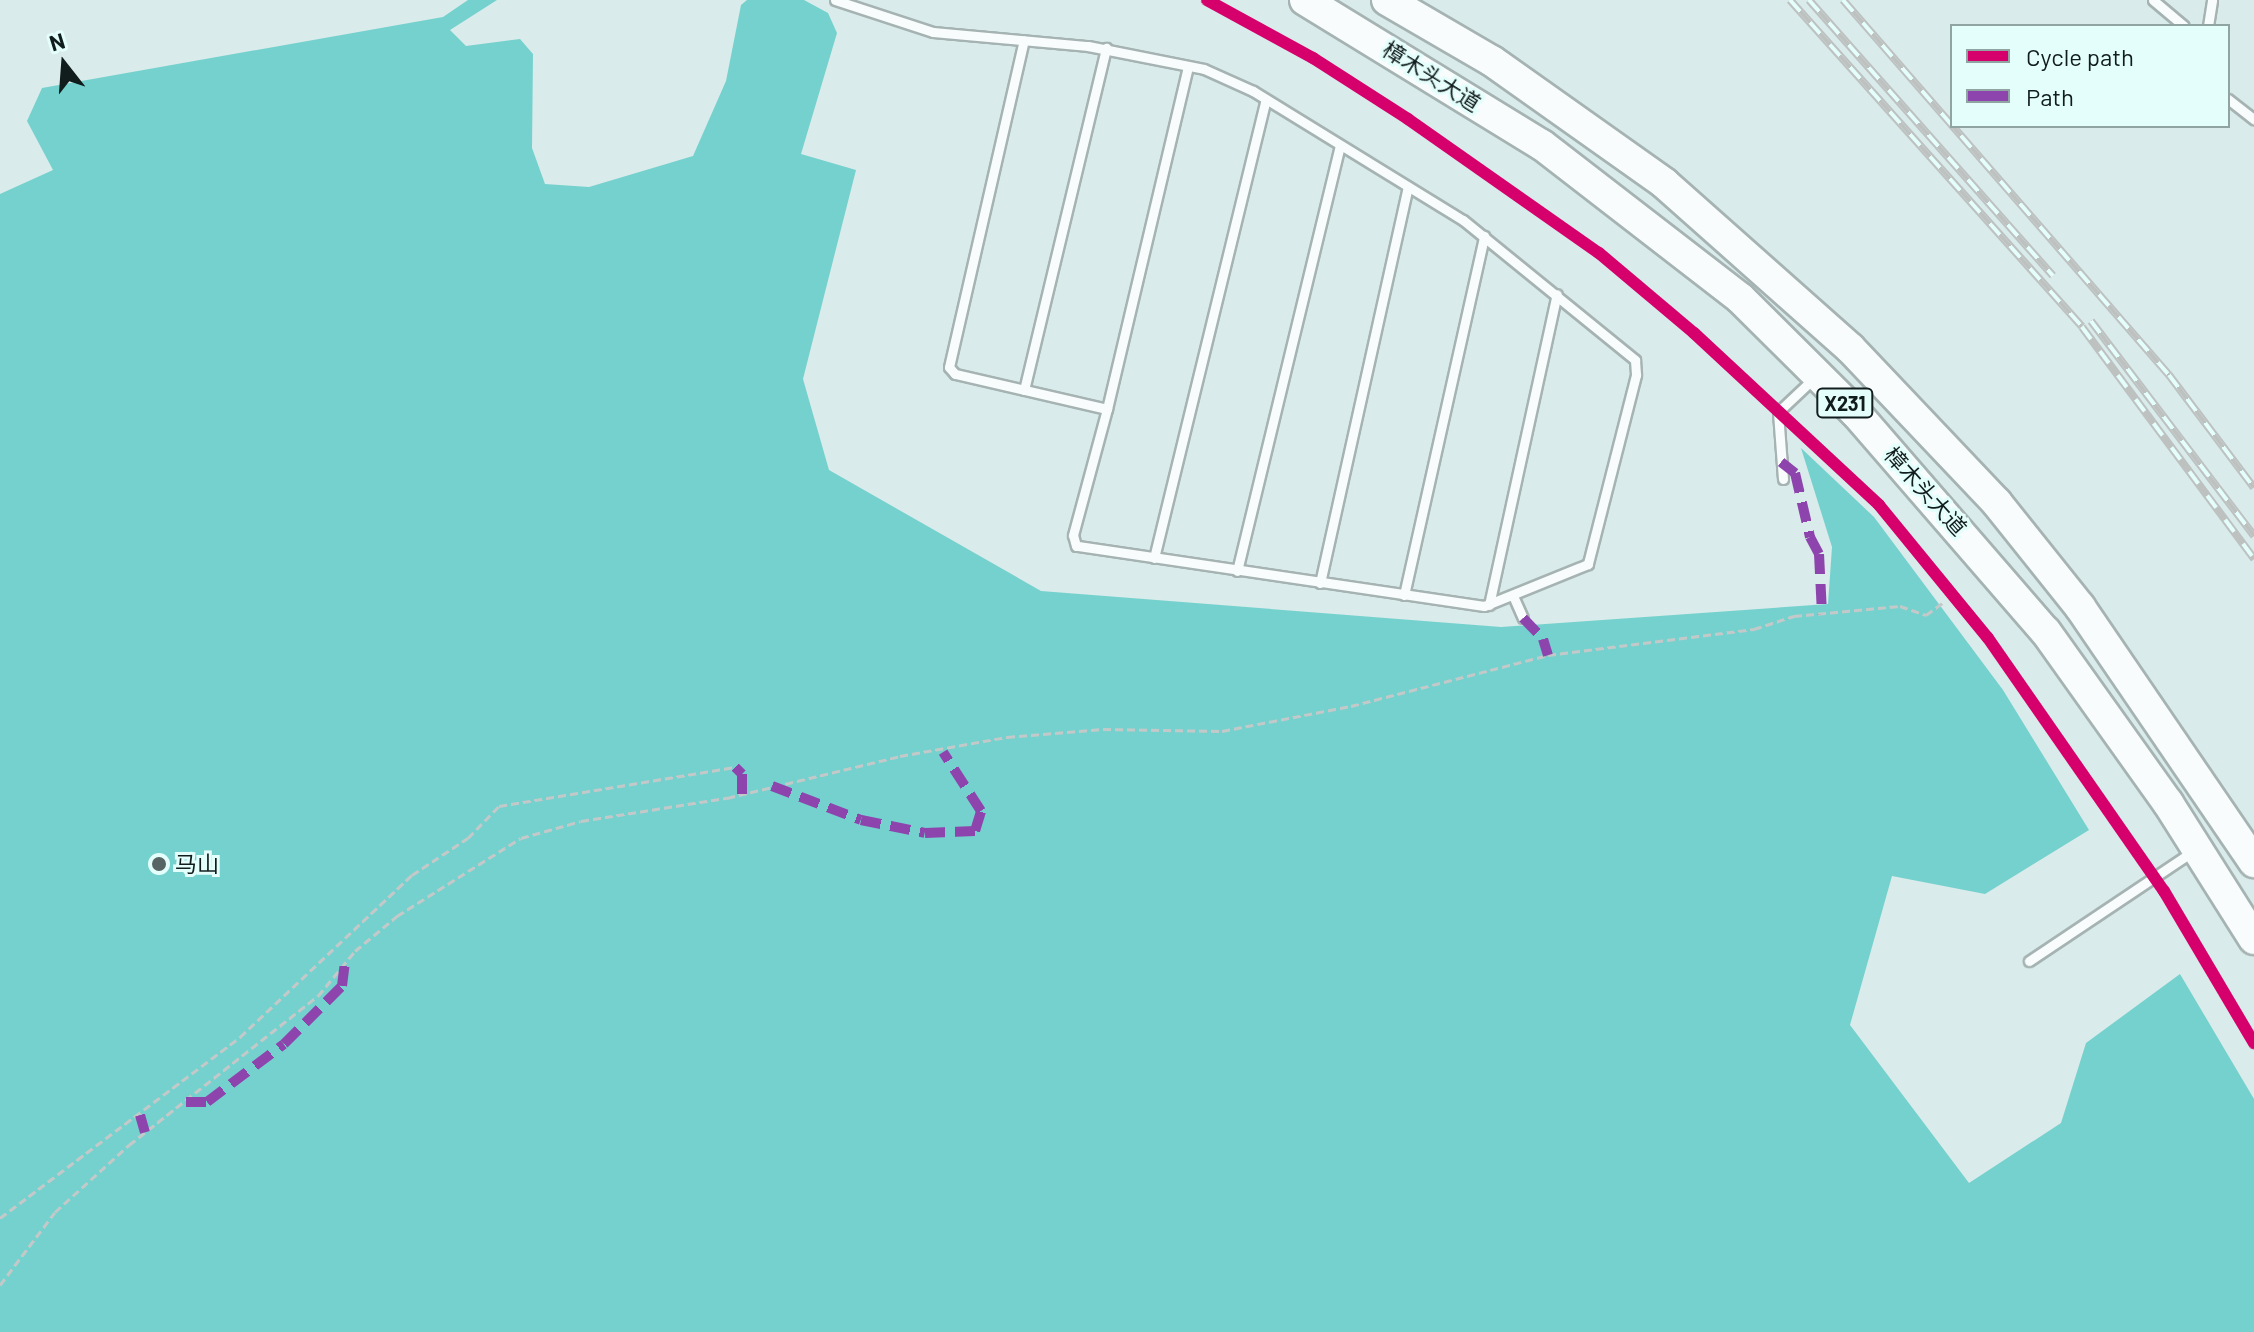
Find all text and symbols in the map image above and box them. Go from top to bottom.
north arrow [24,24,104,104]
legend [1950,24,2230,128]
text: N [46,26,68,56]
street label: 樟木头大道 [1378,36,1486,116]
text: Cycle path [2026,42,2134,71]
text: Path [2026,82,2074,111]
road number: X231 [1815,387,1875,419]
street label: 樟木头大道 [1879,441,1973,541]
place label: 马山 [175,851,219,877]
marker: 马山 [150,855,168,873]

